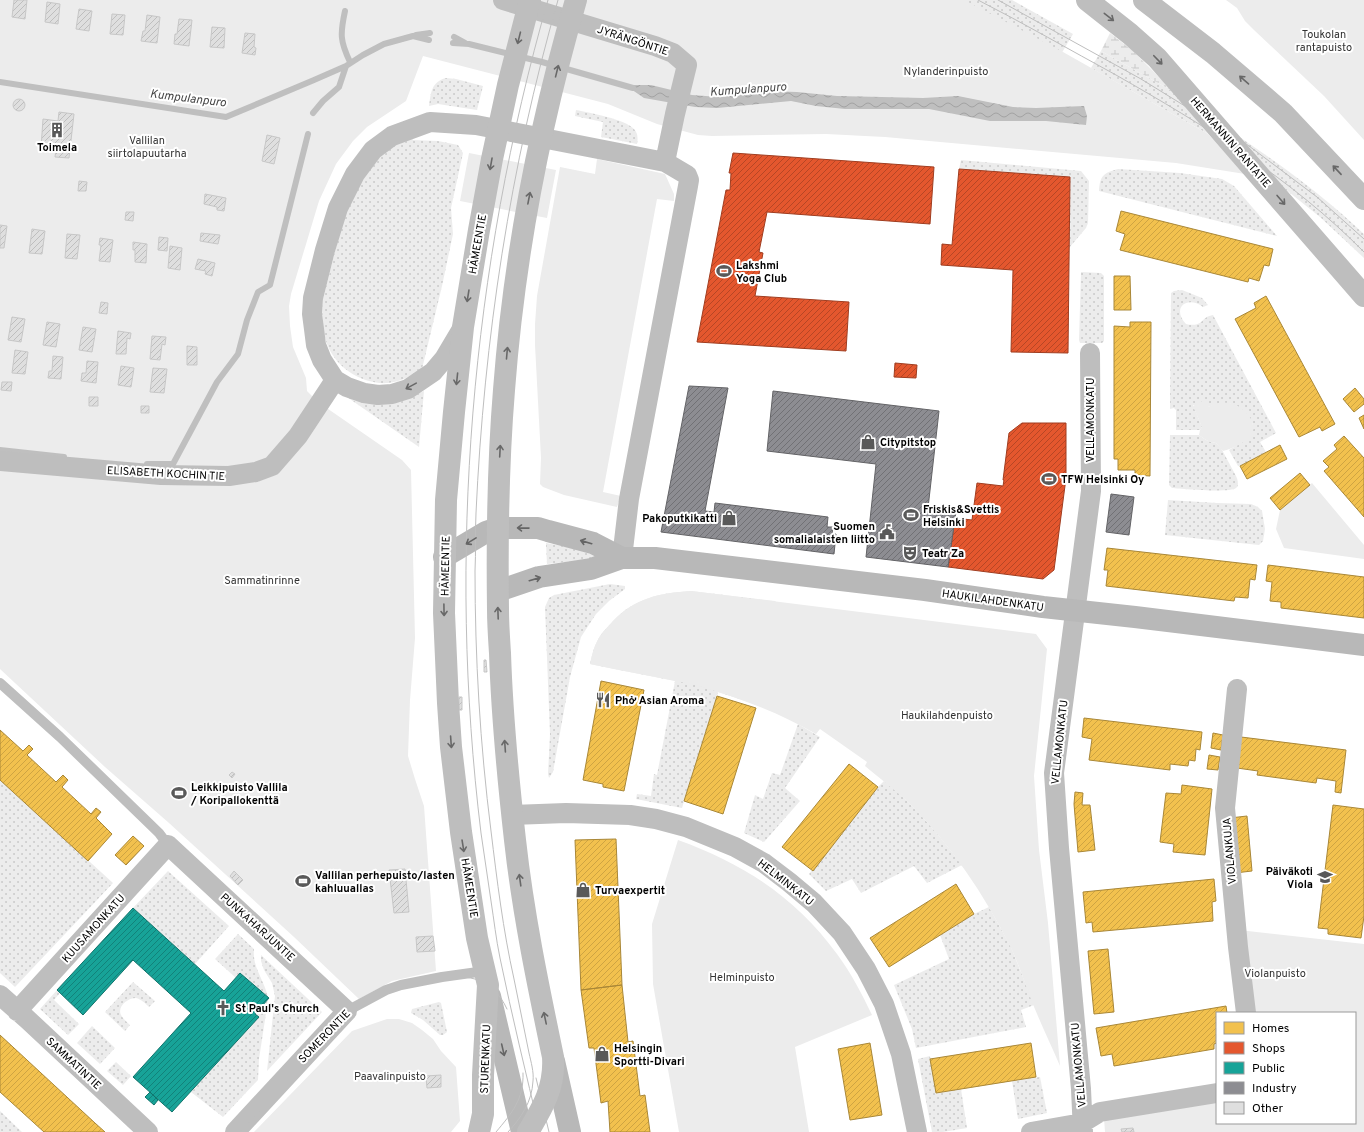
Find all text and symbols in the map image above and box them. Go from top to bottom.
one-way arrow [1103,12,1114,21]
street label: JYRÄNGÖNTIE [595,22,670,59]
park label: Toukolan rantapuisto [1296,28,1352,55]
one-way arrow [515,31,523,44]
one-way arrow [1153,55,1163,65]
one-way arrow [554,65,561,78]
park label: Nylanderinpuisto [904,65,988,79]
one-way arrow [1239,76,1249,85]
water label: Kumpulanpuro [709,79,787,101]
water label: Kumpulanpuro [149,86,227,112]
street label: HERMANNIN RANTATIE [1187,94,1273,191]
building icon: Toimela [48,121,66,139]
park label: Vallilan siirtolapuutarha [107,134,187,161]
place label: Toimela [37,141,77,155]
one-way arrow [487,157,495,170]
one-way arrow [1333,165,1342,175]
one-way arrow [526,192,534,205]
one-way arrow [1276,195,1285,205]
street label: HÄMEENTIE [465,213,490,275]
place label: Lakshmi Yoga Club [736,259,787,286]
sports icon: Lakshmi Yoga Club [715,262,733,280]
one-way arrow [464,289,472,302]
one-way arrow [504,347,511,360]
one-way arrow [453,372,461,385]
street label: VELLAMONKATU [1084,377,1098,463]
one-way arrow [405,383,417,391]
shop icon: Citypitstop [859,433,877,451]
place label: Citypitstop [880,436,936,450]
one-way arrow [497,445,504,458]
street label: ELISABETH KOCHIN TIE [107,464,225,484]
sports icon: TFW Helsinki Oy [1040,470,1058,488]
place label: TFW Helsinki Oy [1061,473,1144,487]
place label: Friskis&Svettis Helsinki [923,503,999,530]
sports icon: Friskis&Svettis Helsinki [902,506,920,524]
shop icon: Pakoputkikatti [720,509,738,527]
place label: Pakoputkikatti [642,512,717,526]
place label: Suomen somalialaisten liitto [774,520,875,547]
public building icon: Suomen somalialaisten liitto [878,523,896,541]
one-way arrow [517,524,530,532]
street label: HÄMEENTIE [437,536,454,596]
one-way arrow [580,537,593,545]
one-way arrow [465,538,477,546]
theatre icon: Teatr Za [901,544,919,562]
place label: Teatr Za [922,547,964,561]
park label: Sammatinrinne [224,574,300,588]
one-way arrow [528,575,541,582]
street label: HAUKILAHDENKATU [941,587,1045,615]
one-way arrow [440,603,448,616]
one-way arrow [494,607,502,620]
restaurant icon: Phở Asian Aroma [594,691,612,709]
place label: Phở Asian Aroma [615,694,704,708]
street label: VELLAMONKATU [1049,699,1071,785]
park label: Haukilahdenpuisto [901,709,993,723]
one-way arrow [447,735,454,748]
one-way arrow [502,740,509,753]
place label: Leikkipuisto Vallila / Koripallokenttä [190,781,288,808]
sports icon: Leikkipuisto Vallila / Koripallokenttä [170,784,188,802]
street label: VIOLANKUJA [1220,817,1240,885]
one-way arrow [459,839,467,852]
street label: HÄMEENTIE [457,857,482,919]
street label: HELMINKATU [755,857,816,909]
place label: Päiväkoti Viola [1266,865,1313,892]
school or university icon: Päiväkoti Viola [1316,868,1334,886]
place label: Vallilan perhepuisto/lasten kahluuallas [315,869,455,896]
sports icon: Vallilan perhepuisto/lasten kahluuallas [294,872,312,890]
one-way arrow [516,874,524,887]
shop icon: Turvaexpertit [574,881,592,899]
place label: Turvaexpertit [595,884,665,898]
street label: KUUSAMONKATU [59,891,128,966]
street label: PUNKAHARJUNTIE [217,891,298,965]
park label: Violanpuisto [1244,967,1306,981]
park label: Helminpuisto [709,971,775,985]
church icon: St Paul's Church [214,999,232,1017]
place label: St Paul's Church [235,1002,319,1016]
street label: SOMERONTIE [296,1007,354,1066]
one-way arrow [541,1012,549,1025]
legend [1216,1012,1356,1124]
text: Homes [1252,1021,1289,1037]
street label: VELLAMONKATU [1068,1022,1090,1108]
street label: STURENKATU [478,1024,494,1094]
street label: SAMMATINTIE [43,1035,104,1093]
text: Shops [1252,1041,1285,1057]
place label: Helsingin Sportti-Divari [614,1042,685,1069]
one-way arrow [499,1044,507,1057]
shop icon: Helsingin Sportti-Divari [593,1045,611,1063]
text: Public [1252,1061,1285,1077]
park label: Paavalinpuisto [354,1070,426,1084]
text: Industry [1252,1081,1297,1097]
text: Other [1252,1101,1284,1117]

